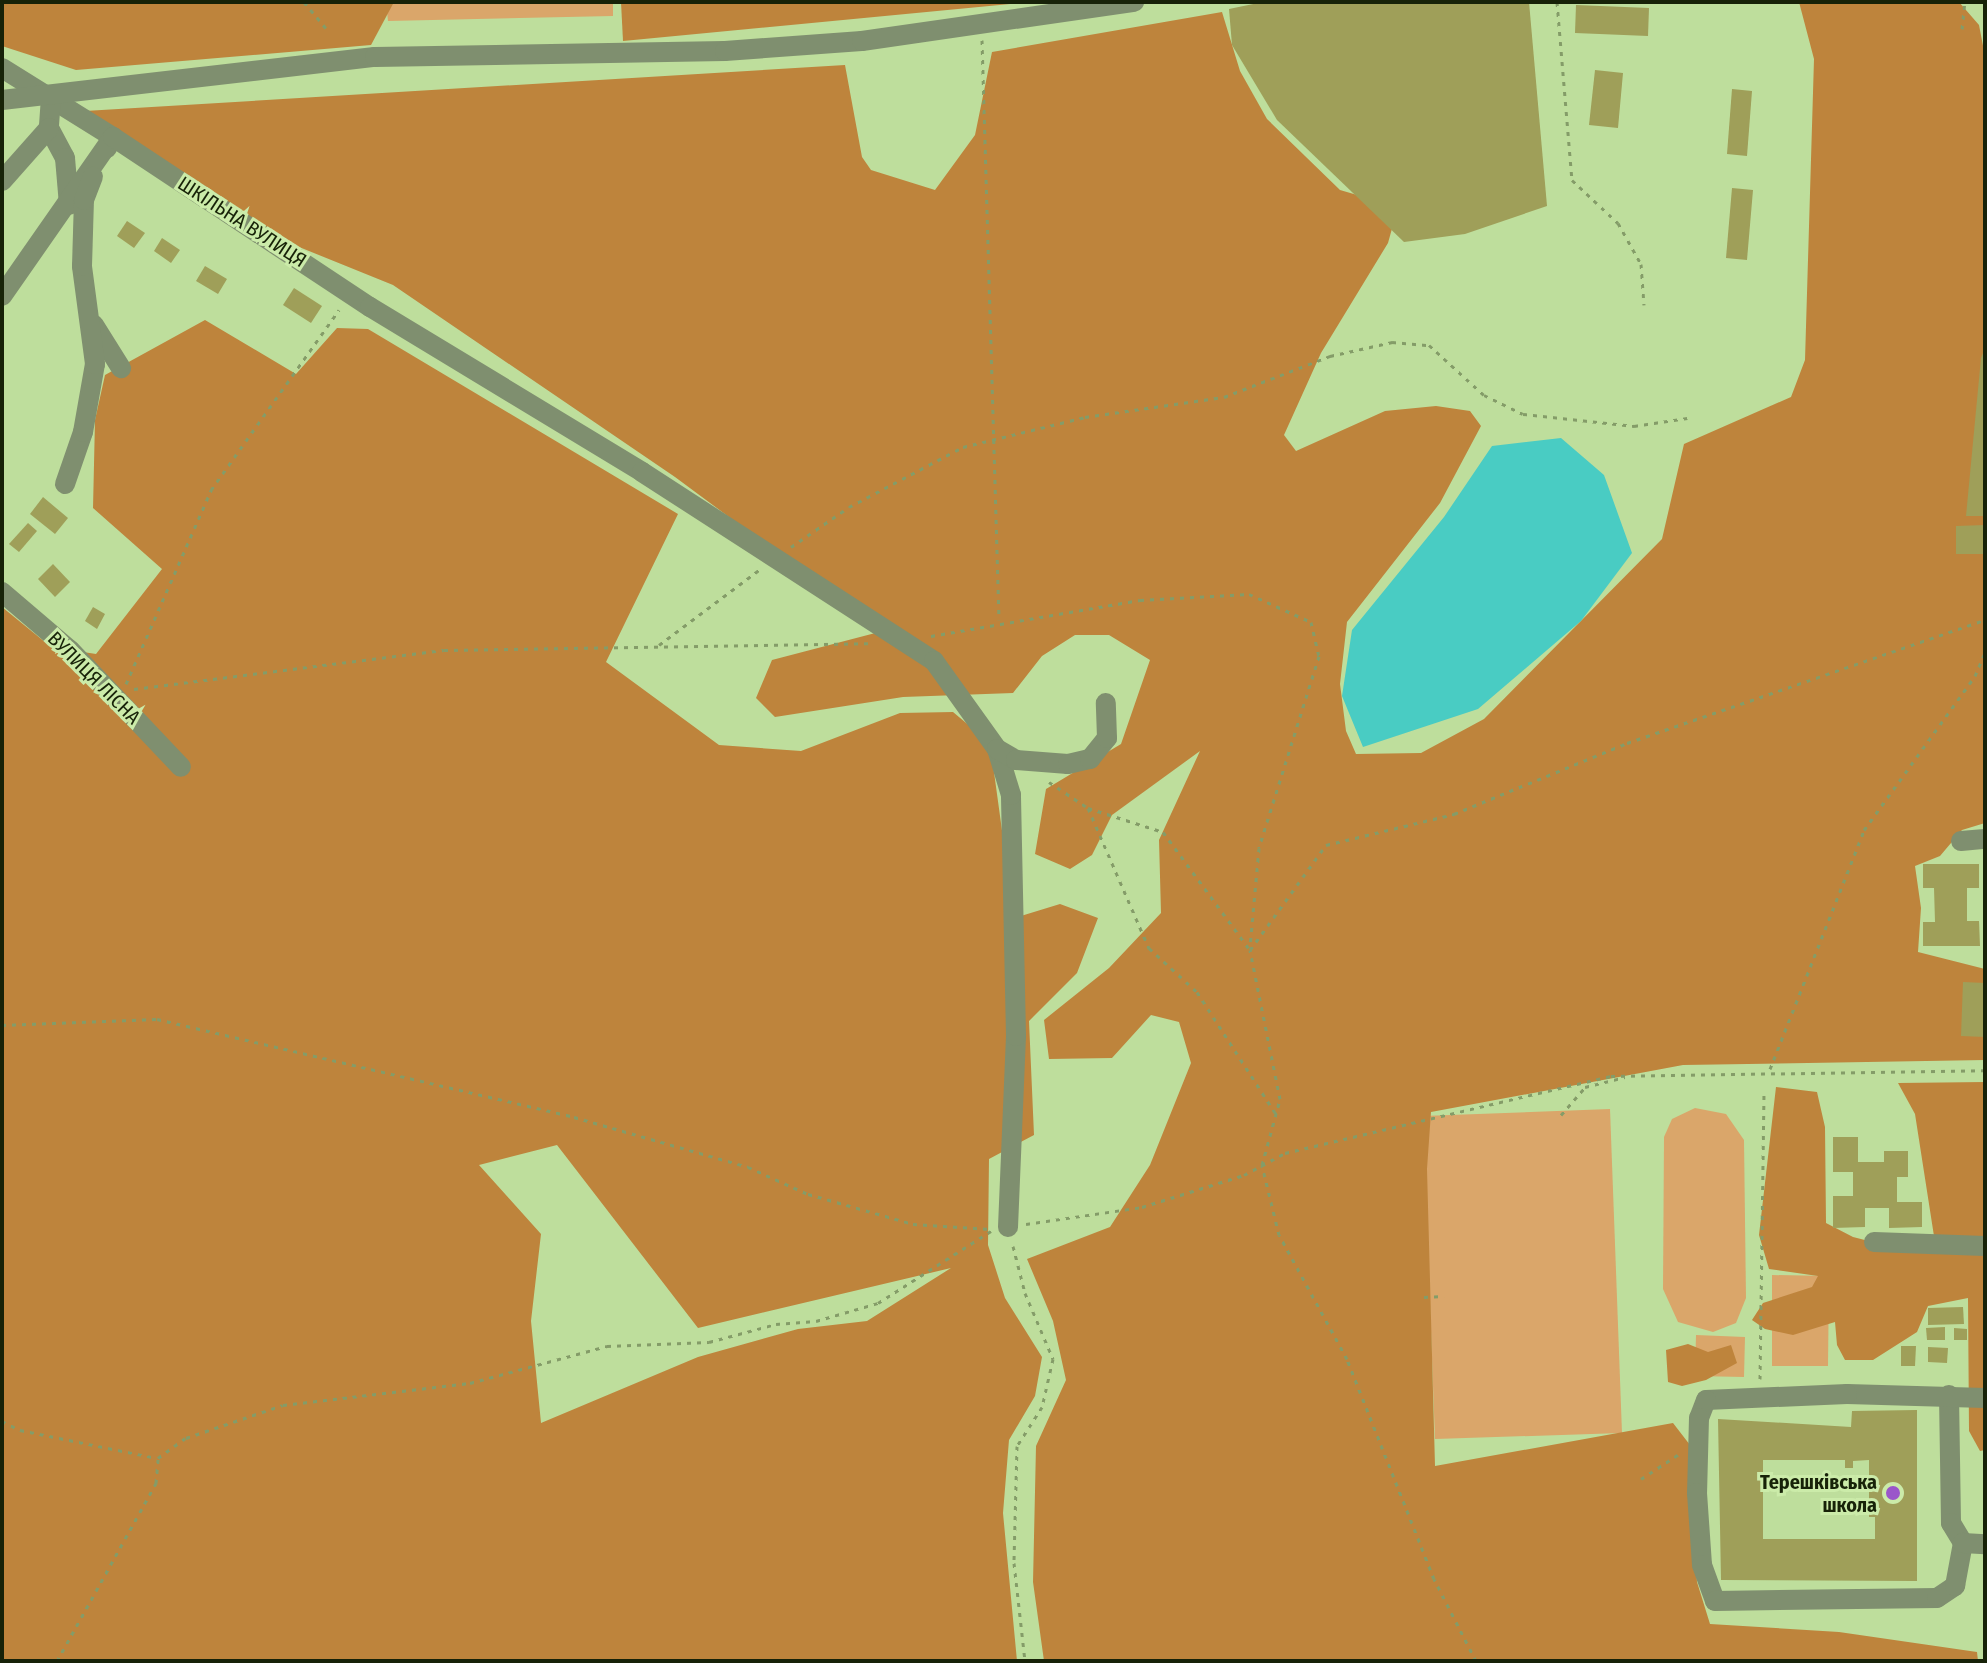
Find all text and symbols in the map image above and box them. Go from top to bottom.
street label: ШКІЛЬНА ВУЛИЦЯ [173,171,311,273]
street label: ВУЛИЦЯ ЛІСНА [43,627,145,729]
place label: Терешківська школа [1760,1470,1877,1517]
marker: Терешківська школа [1884,1484,1902,1502]

